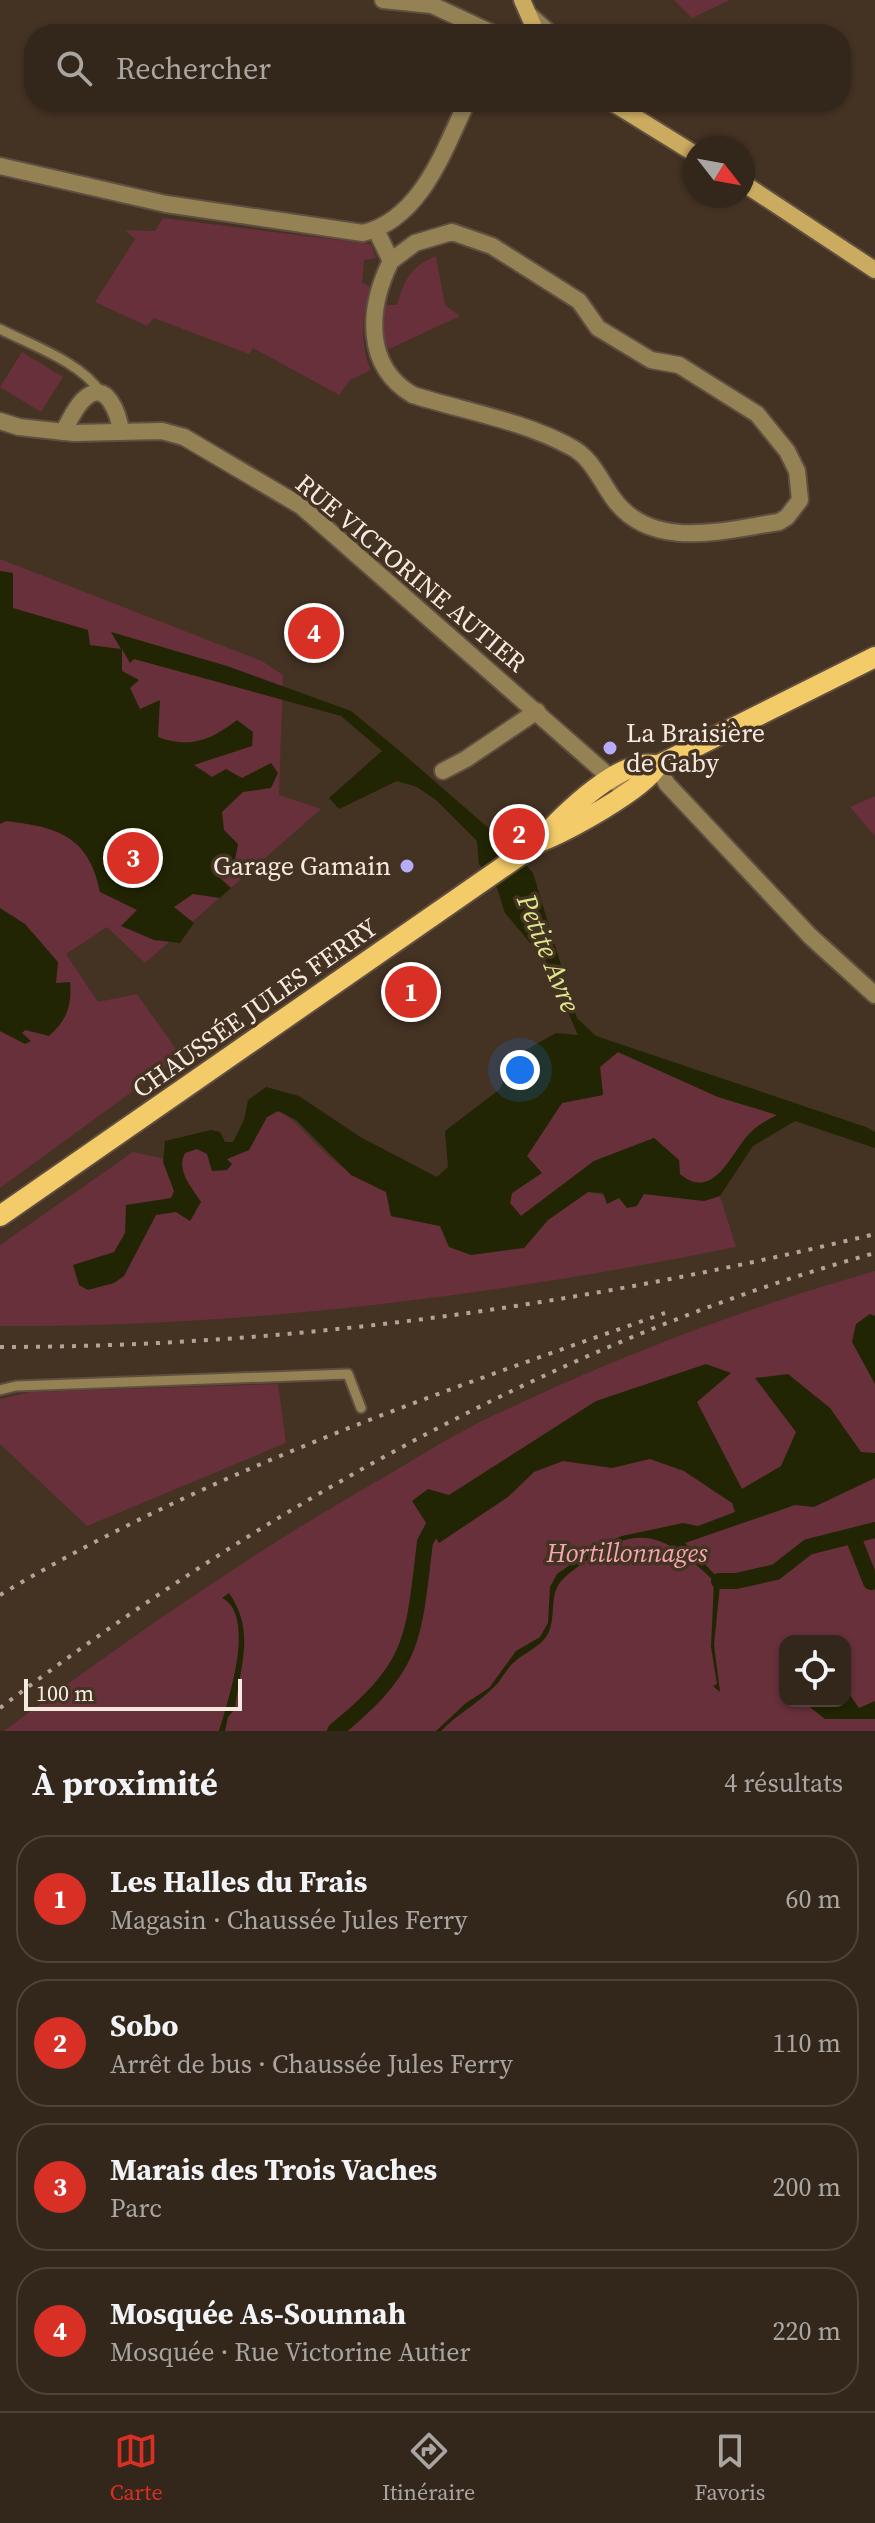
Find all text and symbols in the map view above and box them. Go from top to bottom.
search box [24,24,851,112]
icon: search [52,46,96,90]
text: Rechercher [116,48,271,89]
north arrow [683,136,755,208]
street label: RUE VICTORINE AUTIER [288,466,534,680]
pin: 4 [288,603,340,663]
place label: La Braisière de Gaby [626,715,765,781]
marker: La Braisière de Gaby [601,739,619,757]
pin: 2 [493,804,545,864]
pin: 3 [107,828,159,888]
place label: Garage Gamain [213,848,391,884]
marker: Garage Gamain [398,857,416,875]
water label: Petite Avre [508,887,590,1018]
street label: CHAUSSÉE JULES FERRY [125,909,385,1106]
pin: 1 [385,962,437,1022]
your location [500,1050,540,1090]
park label: Hortillonnages [546,1535,708,1571]
map controls [779,1635,851,1707]
button: locate [779,1635,851,1707]
scale bar [24,1675,242,1711]
text: 100 m [36,1678,94,1708]
text: À proximité [32,1760,218,1806]
text: 4 résultats [724,1765,843,1801]
text: Les Halles du Frais [110,1861,367,1902]
text: 1 [53,1881,67,1917]
text: 60 m [786,1881,841,1917]
text: Magasin · Chaussée Jules Ferry [110,1902,468,1938]
text: Sobo [110,2005,179,2046]
text: 2 [53,2025,67,2061]
text: 110 m [773,2025,841,2061]
text: Arrêt de bus · Chaussée Jules Ferry [110,2046,513,2082]
text: Marais des Trois Vaches [110,2149,437,2190]
text: 3 [53,2169,67,2205]
text: 200 m [773,2169,841,2205]
text: Parc [110,2190,162,2226]
text: Mosquée As-Sounnah [110,2293,406,2334]
text: 4 [53,2313,67,2349]
text: 220 m [773,2313,841,2349]
text: Mosquée · Rue Victorine Autier [110,2334,470,2370]
tab: Carte [110,2429,163,2507]
tab: Itinéraire [382,2429,475,2507]
tab: Favoris [695,2429,765,2507]

